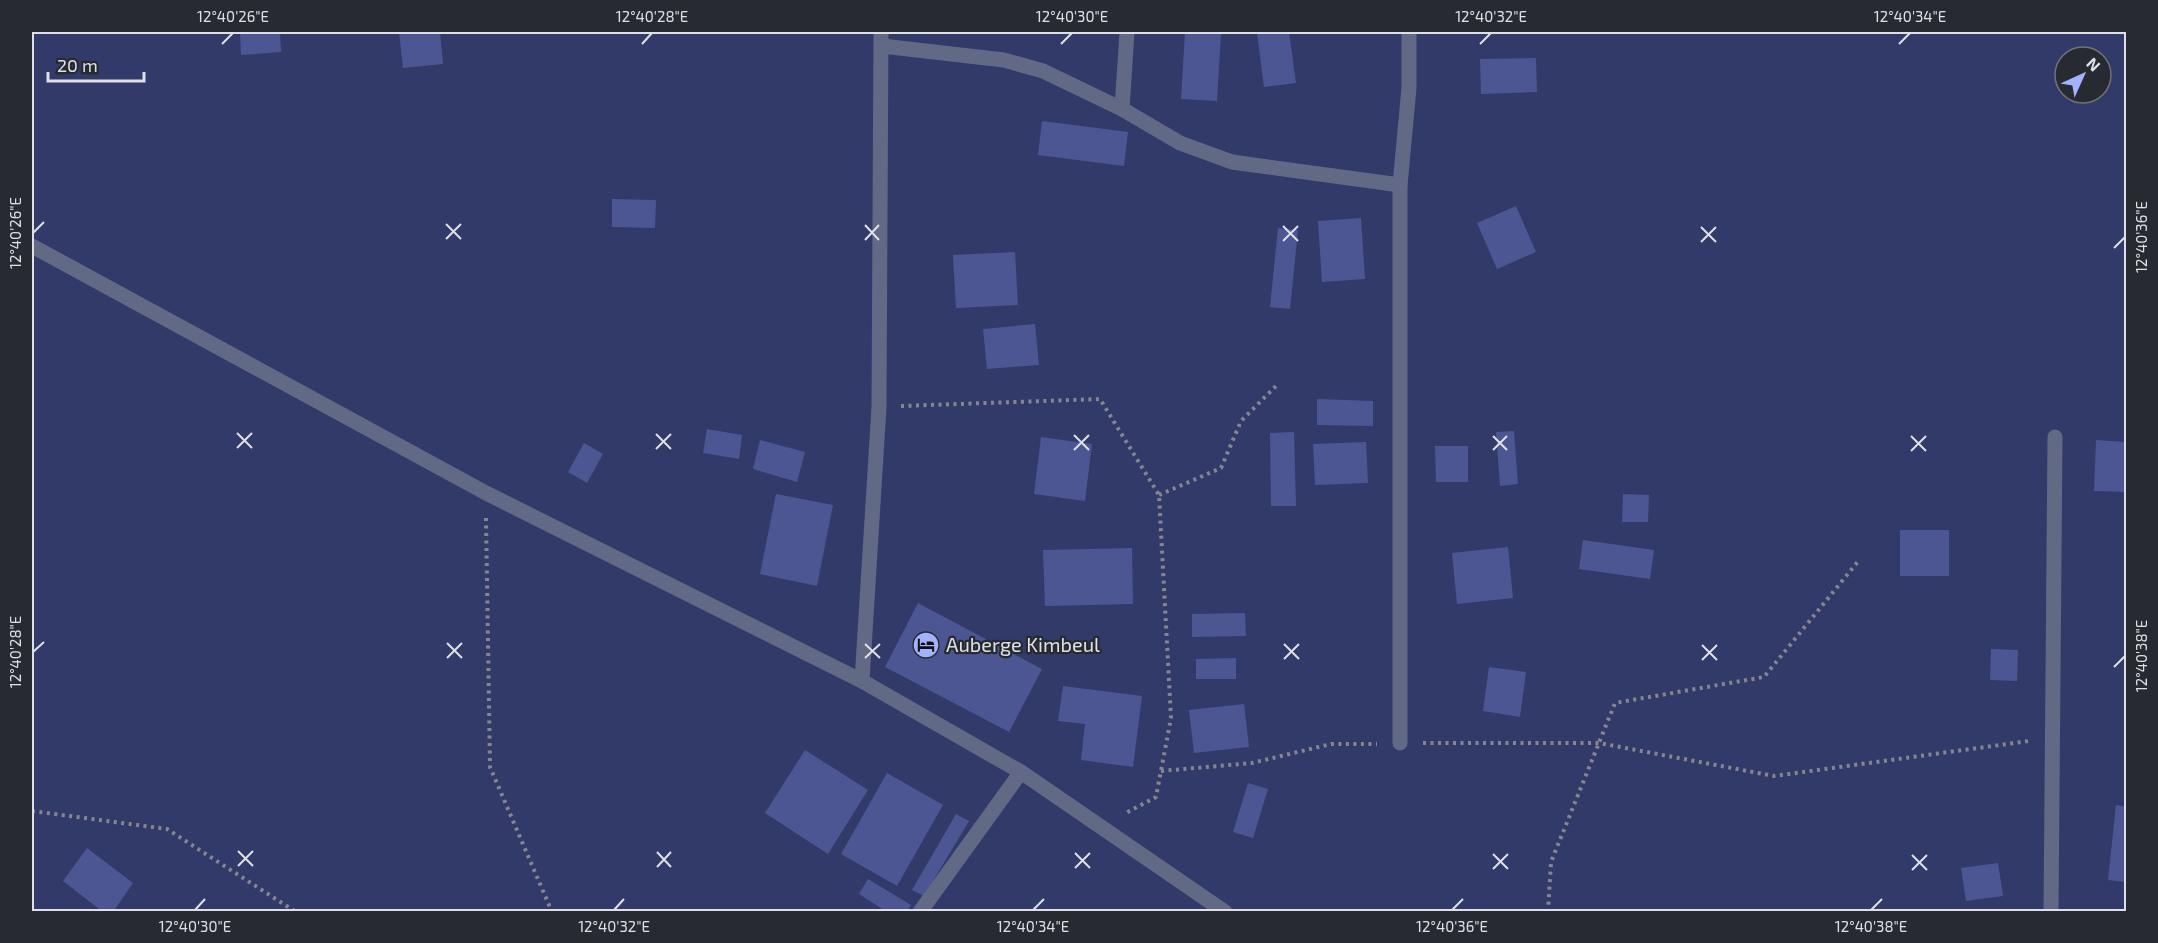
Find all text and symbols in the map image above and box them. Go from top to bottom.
text: 12°40'26"E [197,7,269,25]
text: 12°40'28"E [616,7,688,25]
text: 12°40'30"E [1036,7,1108,25]
text: 12°40'32"E [1455,7,1527,25]
text: 12°40'34"E [1874,7,1946,25]
scale bar [48,45,144,83]
north arrow [2053,45,2113,105]
text: N [2083,53,2105,75]
text: 20 m [57,54,98,76]
text: 12°40'26"E [6,197,24,269]
text: 12°40'36"E [2132,201,2150,273]
text: 12°40'28"E [6,616,24,688]
text: 12°40'38"E [2132,620,2150,692]
hotel icon: Auberge Kimbeul [911,630,941,660]
place label: Auberge Kimbeul [946,632,1100,656]
text: 12°40'30"E [159,917,231,935]
text: 12°40'32"E [578,917,650,935]
text: 12°40'34"E [997,917,1069,935]
text: 12°40'36"E [1416,917,1488,935]
text: 12°40'38"E [1835,917,1907,935]

